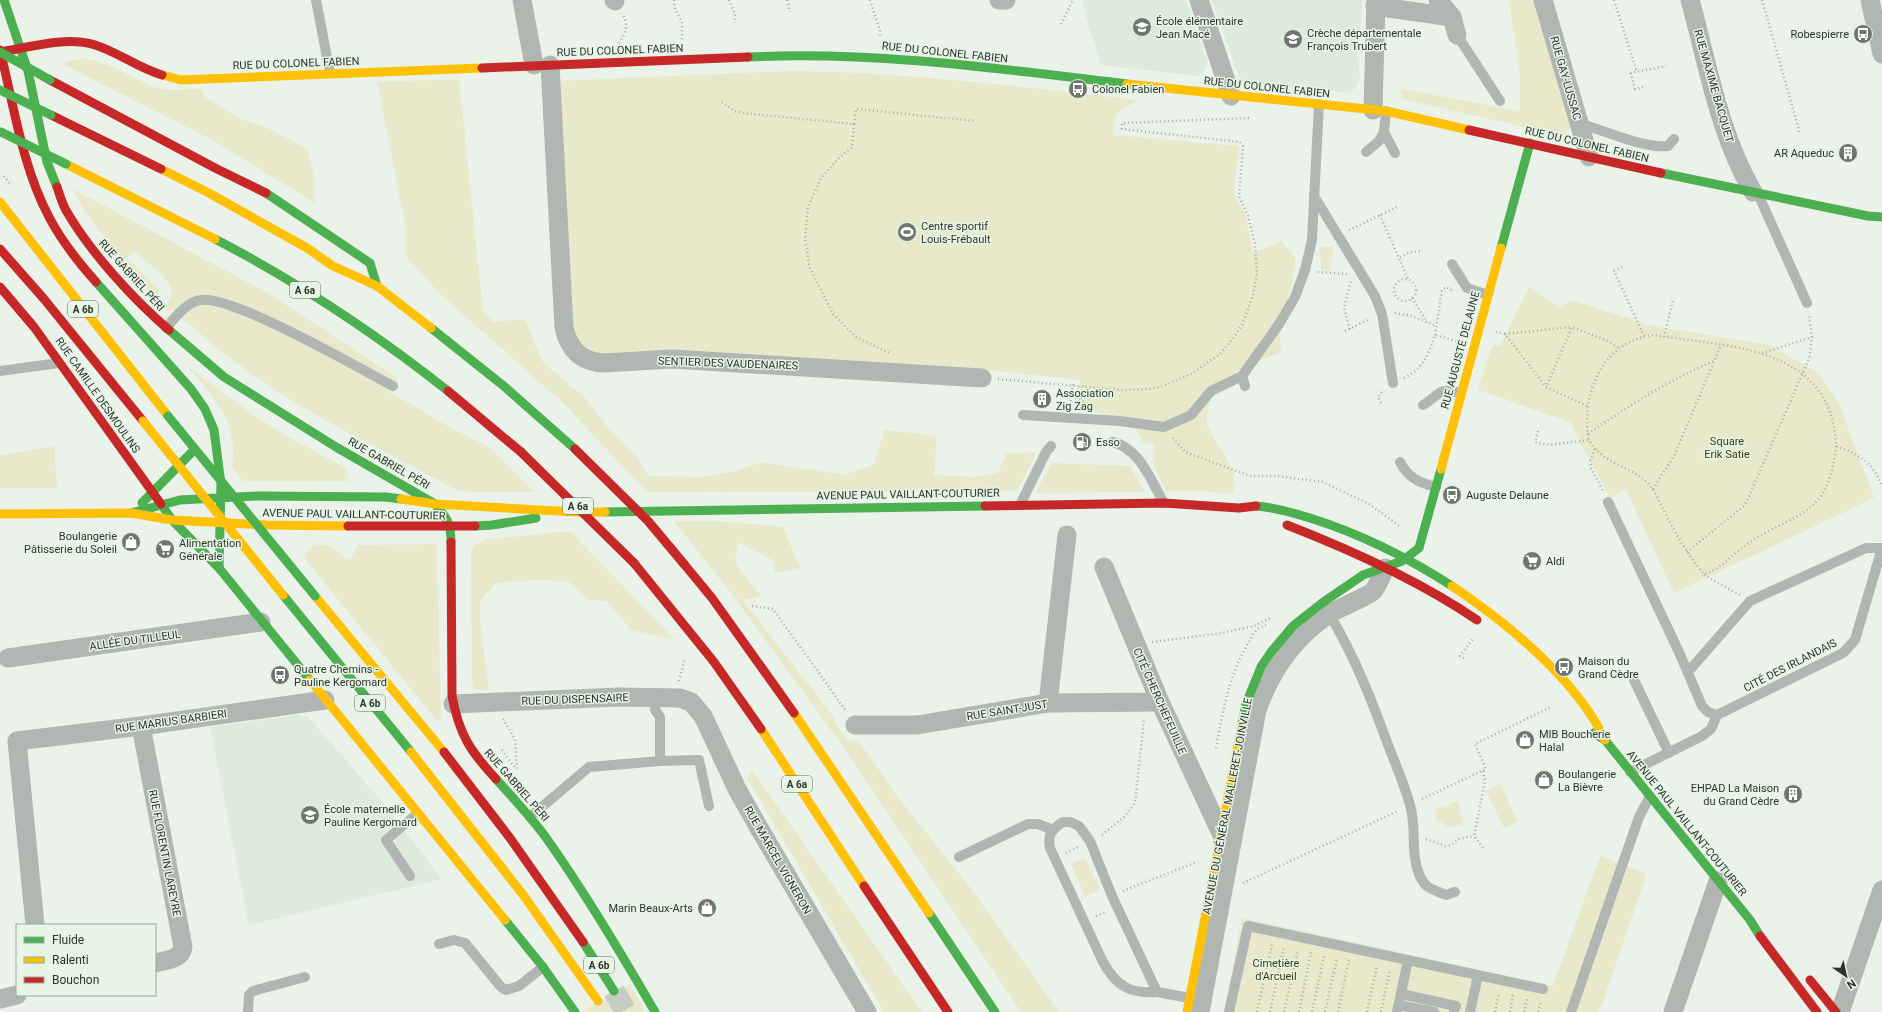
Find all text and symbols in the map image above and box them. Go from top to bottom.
place label: École élémentaire Jean Macé [1156,15,1243,41]
school or university icon: École élémentaire Jean Macé [1131,16,1153,38]
bus stop icon: Robespierre [1852,23,1874,45]
place label: Crèche départementale François Trubert [1307,27,1421,53]
school or university icon: Crèche départementale François Trubert [1282,28,1304,50]
street label: RUE MAXIME BACQUET [1691,28,1736,145]
place label: Robespierre [1790,28,1849,41]
street label: RUE GAY-LUSSAC [1547,35,1584,122]
street label: RUE DU COLONEL FABIEN [881,39,1009,66]
street label: RUE DU COLONEL FABIEN [556,42,684,59]
street label: RUE DU COLONEL FABIEN [232,55,360,72]
street label: RUE DU COLONEL FABIEN [1203,74,1331,101]
bus stop icon: Colonel Fabien [1067,78,1089,100]
place label: Colonel Fabien [1092,83,1164,96]
street label: RUE DU COLONEL FABIEN [1524,124,1650,165]
building icon: AR Aqueduc [1837,142,1859,164]
place label: AR Aqueduc [1774,147,1834,160]
place label: Centre sportif Louis-Frébault [921,220,991,246]
sports icon: Centre sportif Louis-Frébault [896,221,918,243]
street label: RUE GABRIEL PÉRI [96,237,167,314]
road number: A 6a [290,282,320,298]
street label: RUE AUGUSTE DELAUNE [1438,290,1483,411]
road number: A 6b [68,301,98,317]
street label: RUE CAMILLE DESMOULINS [53,335,143,456]
street label: SENTIER DES VAUDENAIRES [658,355,799,372]
place label: Association Zig Zag [1056,387,1114,413]
building icon: Association Zig Zag [1031,388,1053,410]
fuel station icon: Esso [1071,431,1093,453]
street label: RUE GABRIEL PÉRI [346,435,432,492]
park label: Square Erik Satie [1704,435,1750,461]
place label: Esso [1096,436,1120,449]
bus stop icon: Auguste Delaune [1441,484,1463,506]
street label: AVENUE PAUL VAILLANT-COUTURIER [816,486,1000,503]
place label: Auguste Delaune [1466,489,1549,502]
road number: A 6a [563,498,593,514]
street label: AVENUE PAUL VAILLANT-COUTURIER [262,506,446,523]
place label: Boulangerie Pâtisserie du Soleil [24,530,117,556]
shop icon: Boulangerie Pâtisserie du Soleil [120,531,142,553]
place label: Alimentation Générale [179,537,241,563]
supermarket icon: Alimentation Générale [154,538,176,560]
supermarket icon: Aldi [1521,550,1543,572]
place label: Aldi [1546,555,1565,568]
street label: ALLÉE DU TILLEUL [89,628,182,653]
street label: CITÉ DES IRLANDAIS [1741,636,1839,695]
street label: CITÉ CHERCHEFEUILLE [1130,646,1189,757]
place label: Maison du Grand Cèdre [1578,655,1639,681]
bus stop icon: Maison du Grand Cèdre [1553,656,1575,678]
place label: Quatre Chemins - Pauline Kergomard [294,663,387,689]
bus stop icon: Quatre Chemins - Pauline Kergomard [269,664,291,686]
street label: RUE DU DISPENSAIRE [521,691,629,708]
road number: A 6b [355,695,385,711]
street label: AVENUE DU GÉNÉRAL MALLERET-JOINVILLE [1200,697,1255,916]
street label: RUE SAINT-JUST [966,698,1049,723]
street label: RUE MARIUS BARBIERI [114,707,228,736]
place label: MIB Boucherie Halal [1539,728,1610,754]
shop icon: MIB Boucherie Halal [1514,729,1536,751]
street label: RUE GABRIEL PÉRI [482,746,552,824]
street label: AVENUE PAUL VAILLANT-COUTURIER [1624,748,1749,899]
place label: Boulangerie La Bièvre [1558,768,1616,794]
shop icon: Boulangerie La Bièvre [1533,769,1555,791]
road number: A 6a [782,776,812,792]
place label: EHPAD La Maison du Grand Cèdre [1691,782,1779,808]
building icon: EHPAD La Maison du Grand Cèdre [1782,783,1804,805]
street label: RUE FLORENTIN LAREYRE [146,789,183,918]
place label: École maternelle Pauline Kergomard [324,803,417,829]
school or university icon: École maternelle Pauline Kergomard [299,804,321,826]
street label: RUE MARCEL VIGNERON [741,804,814,917]
shop icon: Marin Beaux-Arts [696,897,718,919]
place label: Marin Beaux-Arts [609,902,693,915]
legend [16,924,156,996]
text: Fluide [52,933,84,947]
text: Ralenti [52,953,89,967]
north arrow [1826,956,1866,996]
road number: A 6b [584,957,614,973]
park label: Cimetière d'Arcueil [1253,957,1300,983]
text: Bouchon [52,973,99,987]
text: N [1844,976,1858,992]

